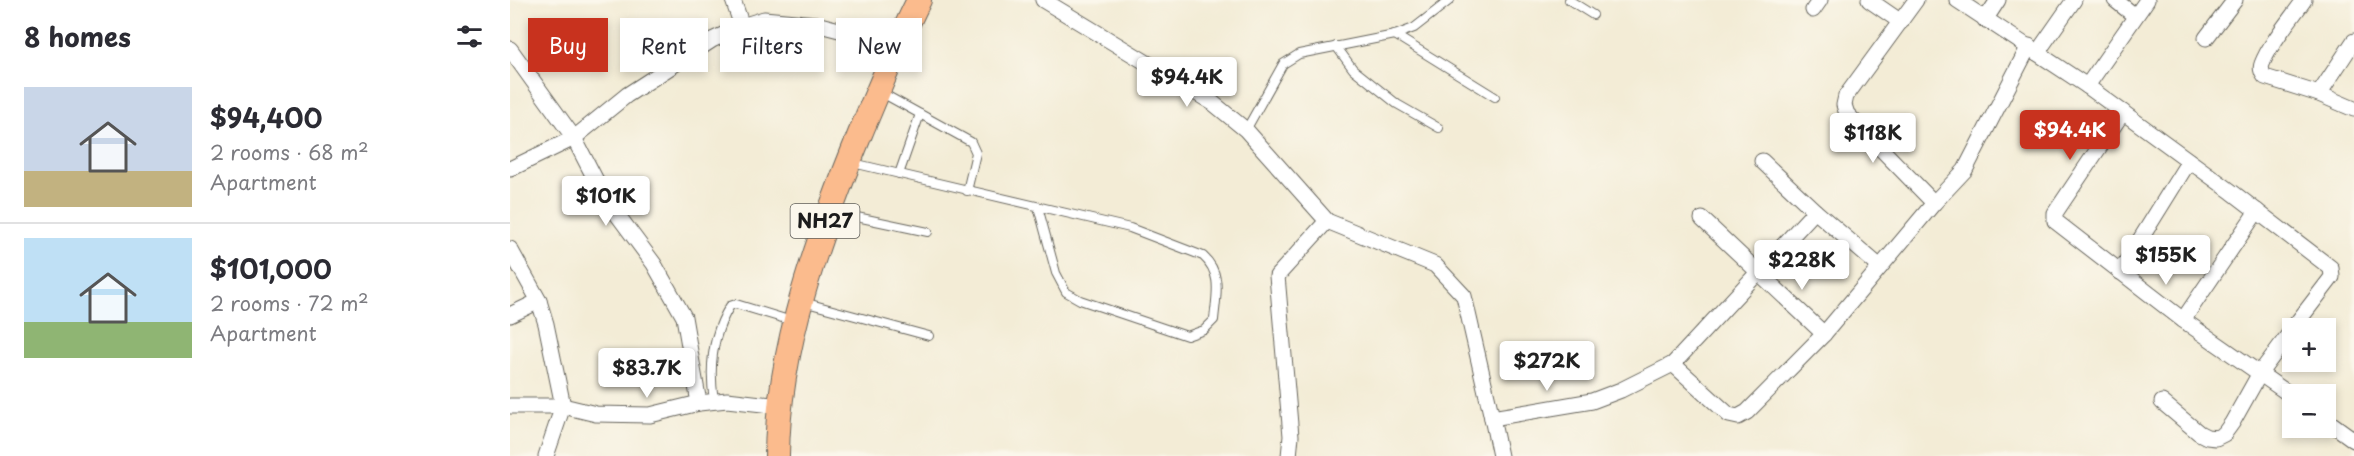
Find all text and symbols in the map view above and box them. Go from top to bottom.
text: 8 homes [24,17,131,56]
chip: Buy [528,18,608,72]
chip: Rent [620,18,708,72]
chip: Filters [720,18,824,72]
chip: New [836,18,922,72]
icon: filters [453,20,486,53]
pin: $94.4K [1138,57,1236,108]
text: $94.4K [1151,61,1223,91]
text: $94,400 [210,98,322,137]
pin: $94.4K [2021,110,2119,161]
icon: home [72,111,144,183]
pin: $118K [1831,113,1915,164]
text: $94.4K [2034,114,2106,144]
text: $118K [1844,117,1902,147]
text: 2 rooms · 68 m² [210,137,369,167]
text: Apartment [210,167,317,197]
pin: $101K [564,176,648,227]
text: $101K [576,180,636,210]
road number: NH27 [790,204,860,238]
pin: $155K [2124,235,2208,286]
text: $155K [2135,239,2197,269]
pin: $228K [1760,240,1844,291]
text: $228K [1768,244,1836,274]
text: $101,000 [210,249,332,288]
icon: home [72,262,144,334]
text: 2 rooms · 72 m² [210,288,369,318]
text: Apartment [210,318,317,348]
map controls [2282,318,2336,438]
button: + [2282,318,2336,372]
pin: $272K [1505,341,1589,392]
text: $272K [1514,345,1580,375]
pin: $83.7K [598,348,696,399]
text: $83.7K [612,352,682,382]
button: − [2282,384,2336,438]

